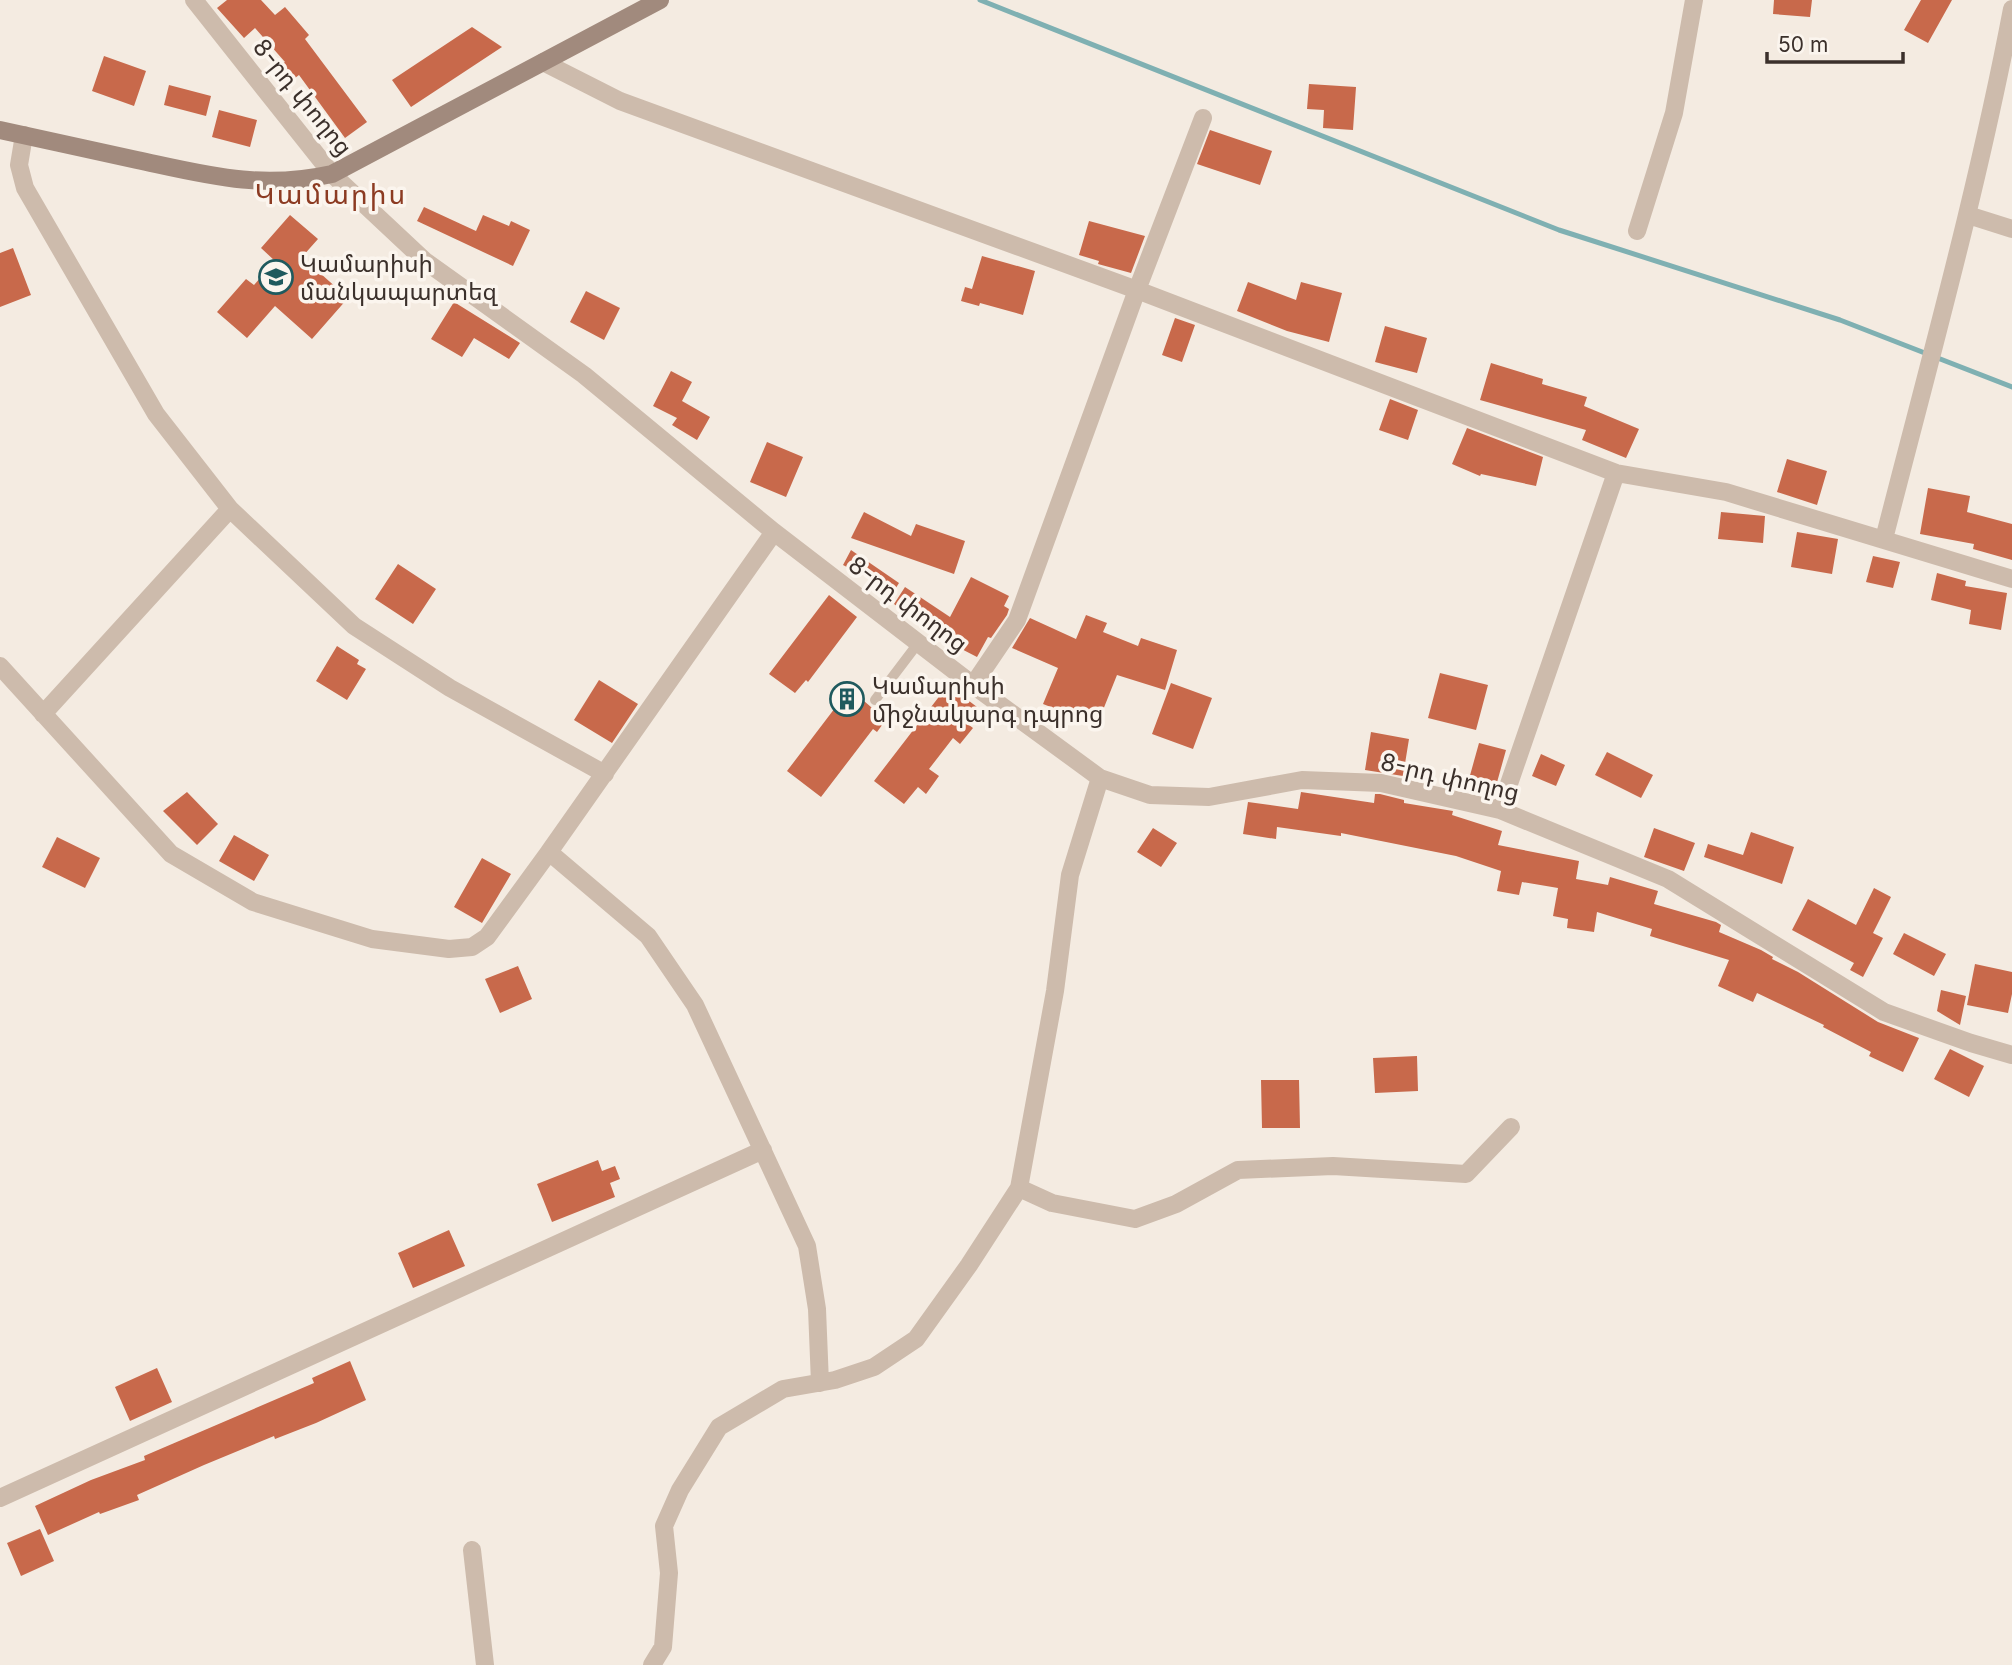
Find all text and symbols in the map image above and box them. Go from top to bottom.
scale bar [1767,21,1904,65]
text: 50 m [1778,32,1828,57]
street label: 8-րդ փողոց [247,33,359,161]
district label: Կամարիս [255,177,407,211]
place label: Կամարիսի մանկապարտեզ [300,249,498,306]
school or university icon: Կամարիսի մանկապարտեզ [257,258,295,296]
street label: 8-րդ փողոց [843,550,973,658]
place label: Կամարիսի միջնակարգ դպրոց [872,671,1103,728]
building icon: Կամարիսի միջնակարգ դպրոց [828,680,866,718]
street label: 8-րդ փողոց [1378,747,1522,807]

